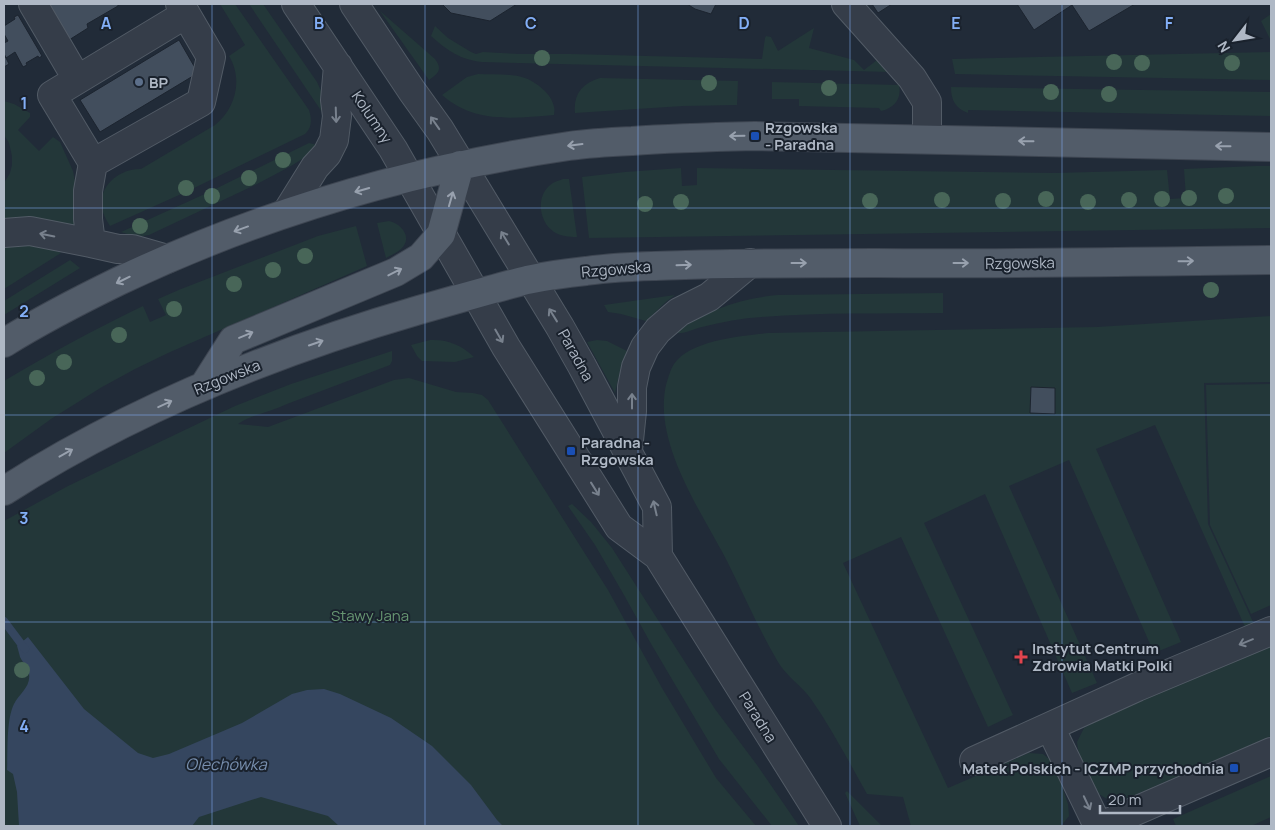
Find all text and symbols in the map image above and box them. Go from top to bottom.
text: A [101,12,112,34]
text: B [314,12,324,34]
text: C [525,12,537,34]
text: D [738,12,750,34]
text: E [951,12,961,34]
text: F [1165,12,1174,34]
north arrow [1210,15,1260,65]
text: N [1213,38,1234,56]
place label: BP [149,72,168,93]
marker: BP [133,76,145,88]
street label: Kolumny [347,87,397,147]
text: 1 [20,92,28,114]
one-way arrow [331,106,341,123]
one-way arrow [430,116,440,130]
place label: Rzgowska - Paradna [765,117,838,155]
marker: Rzgowska - Paradna [749,130,761,142]
one-way arrow [729,131,746,141]
one-way arrow [1018,136,1034,146]
one-way arrow [567,141,583,151]
one-way arrow [1215,141,1231,150]
one-way arrow [354,186,370,195]
one-way arrow [446,192,456,208]
one-way arrow [234,225,249,234]
one-way arrow [40,230,56,239]
one-way arrow [500,231,510,245]
street label: Rzgowska [985,252,1055,274]
street label: Rzgowska [580,256,652,282]
one-way arrow [1178,256,1194,266]
one-way arrow [790,258,806,268]
one-way arrow [953,259,969,268]
one-way arrow [675,260,691,269]
one-way arrow [388,267,403,277]
one-way arrow [116,275,131,285]
text: 2 [19,300,29,322]
one-way arrow [548,309,558,323]
street label: Paradna [553,325,599,385]
one-way arrow [238,329,253,339]
one-way arrow [495,329,505,343]
one-way arrow [308,338,324,348]
street label: Rzgowska [191,354,263,400]
one-way arrow [627,394,637,410]
one-way arrow [157,398,172,408]
place label: Paradna - Rzgowska [581,432,654,470]
marker: Paradna - Rzgowska [565,445,577,457]
one-way arrow [58,448,73,458]
one-way arrow [590,481,600,495]
one-way arrow [650,500,659,516]
text: 3 [19,507,29,529]
park label: Stawy Jana [331,605,409,626]
one-way arrow [1239,637,1254,647]
place label: Instytut Centrum Zdrowia Matki Polki [1032,638,1172,676]
marker: Instytut Centrum Zdrowia Matki Polki [1014,650,1028,664]
street label: Paradna [734,687,782,747]
text: 4 [19,715,29,737]
water label: Olechówka [185,753,268,775]
place label: Matek Polskich - ICZMP przychodnia [962,758,1224,779]
marker: Matek Polskich - ICZMP przychodnia [1228,762,1240,774]
scale bar [1100,782,1180,814]
text: 20 m [1108,789,1141,810]
one-way arrow [1082,795,1092,810]

